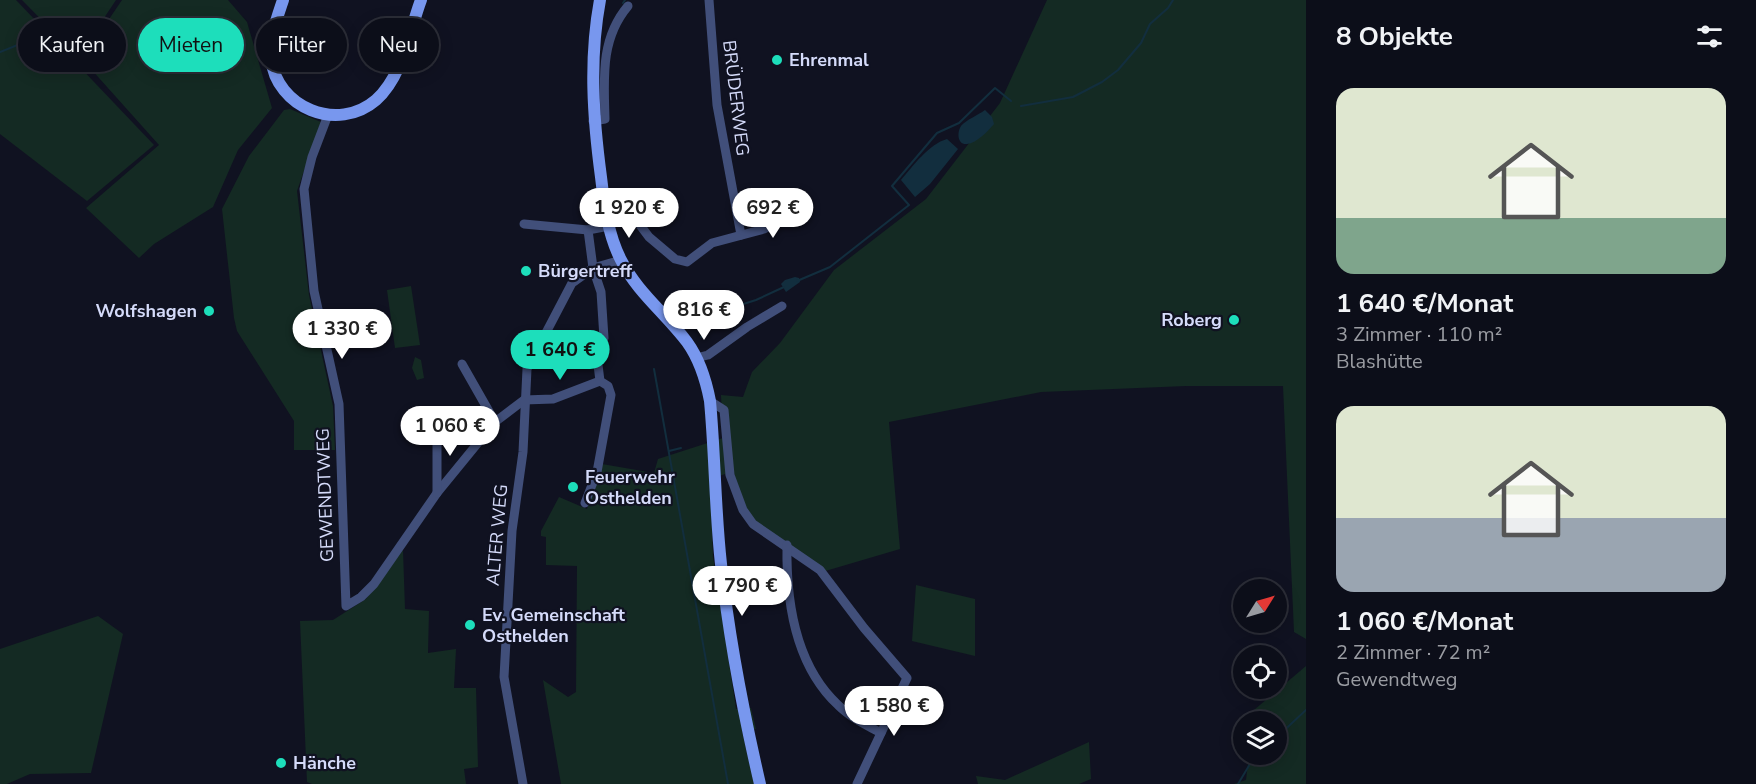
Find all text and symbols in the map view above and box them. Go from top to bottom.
chip: Kaufen [18,18,126,72]
chip: Mieten [138,18,244,72]
chip: Filter [256,18,347,72]
chip: Neu [359,18,439,72]
text: 8 Objekte [1336,19,1453,54]
icon: filters [1693,20,1726,53]
street label: BRÜDERWEG [717,39,755,157]
place label: Ehrenmal [789,48,869,72]
marker: Ehrenmal [770,53,784,67]
icon: home [1477,127,1585,235]
pin: 1 920 € [574,188,684,239]
pin: 692 € [731,188,815,239]
text: 1 920 € [594,194,664,221]
text: 692 € [746,194,800,221]
place label: Bürgertreff [538,259,633,283]
marker: Bürgertreff [519,264,533,278]
text: 1 640 €/Monat [1336,286,1513,321]
pin: 816 € [662,290,746,341]
text: 816 € [677,296,731,323]
place label: Wolfshagen [95,299,197,323]
marker: Wolfshagen [202,304,216,318]
place label: Roberg [1161,308,1222,332]
pin: 1 330 € [287,309,397,360]
marker: Roberg [1227,313,1241,327]
text: 1 330 € [307,315,377,342]
text: 3 Zimmer · 110 m² [1336,321,1502,348]
pin: 1 640 € [505,330,615,381]
text: 1 640 € [525,336,595,363]
text: Blashütte [1336,348,1423,375]
pin: 1 060 € [395,406,505,457]
text: 1 060 € [415,412,485,439]
street label: GEWENDTWEG [311,428,339,562]
icon: home [1477,445,1585,553]
place label: Feuerwehr Osthelden [585,465,675,510]
marker: Feuerwehr Osthelden [566,480,580,494]
street label: ALTER WEG [481,483,513,587]
pin: 1 790 € [687,566,797,617]
text: 1 790 € [707,572,777,599]
north arrow [1233,579,1287,633]
map controls [1233,579,1287,765]
place label: Ev. Gemeinschaft Osthelden [482,603,625,648]
text: 1 060 €/Monat [1336,604,1513,639]
marker: Ev. Gemeinschaft Osthelden [463,618,477,632]
text: 2 Zimmer · 72 m² [1336,639,1490,666]
button: locate [1233,645,1287,699]
text: Gewendtweg [1336,666,1458,693]
pin: 1 580 € [839,686,949,737]
text: 1 580 € [859,692,929,719]
button: layers [1233,711,1287,765]
place label: Hänche [293,751,356,775]
marker: Hänche [274,756,288,770]

